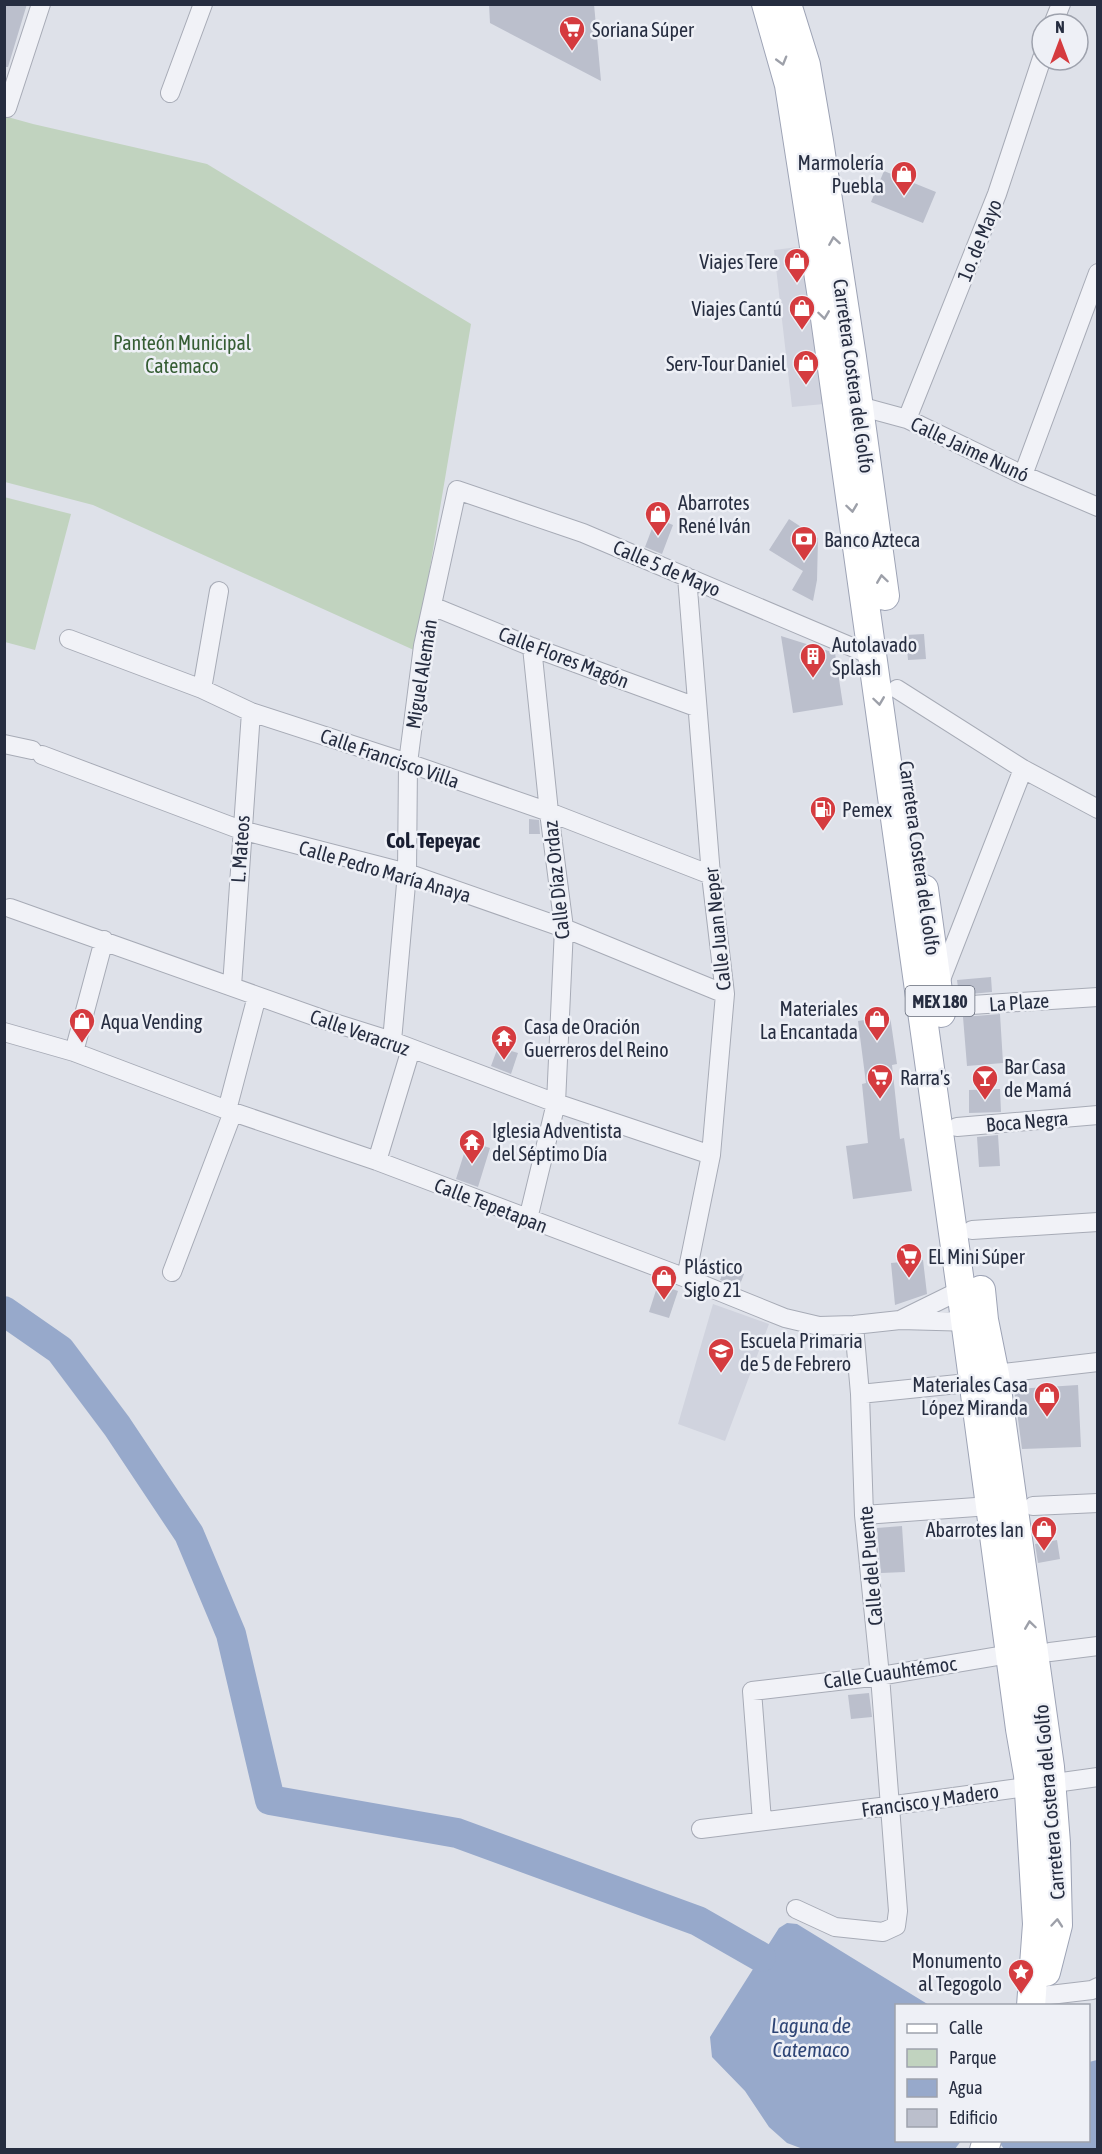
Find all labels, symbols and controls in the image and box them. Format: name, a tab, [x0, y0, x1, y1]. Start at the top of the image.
north arrow	[1030, 12, 1090, 72]
supermarket icon: Soriana Súper	[557, 14, 587, 52]
place label: Soriana Súper	[592, 18, 695, 41]
text: N	[1055, 18, 1065, 36]
one-way arrow	[775, 55, 787, 66]
place label: Marmolería Puebla	[798, 151, 884, 197]
shop icon: Marmolería Puebla	[889, 159, 919, 197]
street label: 1o. de Mayo	[952, 196, 1006, 284]
one-way arrow	[829, 236, 841, 245]
shop icon: Viajes Tere	[782, 246, 812, 284]
place label: Viajes Tere	[699, 250, 778, 273]
street label: Carretera Costera del Golfo	[829, 277, 879, 475]
shop icon: Viajes Cantú	[787, 293, 817, 331]
place label: Viajes Cantú	[691, 297, 782, 320]
one-way arrow	[818, 310, 830, 320]
park label: Panteón Municipal Catemaco	[113, 331, 252, 377]
shop icon: Serv-Tour Daniel	[791, 348, 821, 386]
place label: Serv-Tour Daniel	[666, 352, 787, 375]
street label: Calle Jaime Nunó	[907, 412, 1033, 486]
place label: Abarrotes René Iván	[678, 491, 751, 537]
shop icon: Abarrotes René Iván	[643, 499, 673, 537]
one-way arrow	[846, 504, 858, 513]
bank icon: Banco Azteca	[789, 524, 819, 562]
place label: Banco Azteca	[824, 528, 920, 551]
street label: Calle 5 de Mayo	[610, 535, 724, 601]
one-way arrow	[877, 575, 889, 584]
street label: Miguel Alemán	[401, 618, 441, 730]
street label: Calle Flores Magón	[496, 622, 632, 692]
place label: Autolavado Splash	[832, 633, 917, 679]
building icon: Autolavado Splash	[798, 641, 828, 679]
one-way arrow	[873, 697, 885, 706]
street label: Calle Francisco Villa	[317, 723, 463, 793]
street label: Carretera Costera del Golfo	[895, 759, 945, 957]
fuel station icon: Pemex	[808, 794, 838, 832]
place label: Pemex	[842, 798, 892, 821]
street label: L. Mateos	[226, 814, 254, 884]
street label: Calle Díaz Ordaz	[538, 820, 574, 940]
district label: Col. Tepeyac	[386, 828, 480, 852]
street label: Calle Pedro María Anaya	[296, 835, 474, 907]
street label: Calle Juan Neper	[699, 865, 735, 992]
road number: MEX 180	[906, 986, 974, 1016]
street label: La Plaze	[988, 988, 1050, 1016]
place label: Materiales La Encantada	[760, 997, 858, 1043]
street label: Calle Veracruz	[307, 1004, 413, 1060]
shop icon: Materiales La Encantada	[862, 1004, 892, 1042]
shop icon: Aqua Vending	[67, 1006, 97, 1044]
place label: Aqua Vending	[101, 1010, 203, 1033]
place label: Casa de Oración Guerreros del Reino	[524, 1015, 669, 1061]
temple icon: Casa de Oración Guerreros del Reino	[489, 1023, 519, 1061]
place label: Bar Casa de Mamá	[1004, 1055, 1072, 1101]
supermarket icon: Rarra's	[865, 1062, 895, 1100]
bar icon: Bar Casa de Mamá	[970, 1063, 1000, 1101]
place label: Rarra's	[900, 1066, 950, 1089]
street label: Boca Negra	[985, 1106, 1069, 1136]
place label: Iglesia Adventista del Séptimo Día	[492, 1119, 622, 1165]
temple icon: Iglesia Adventista del Séptimo Día	[457, 1127, 487, 1165]
street label: Calle Tepetapan	[431, 1173, 551, 1237]
supermarket icon: EL Mini Súper	[894, 1241, 924, 1279]
place label: EL Mini Súper	[928, 1245, 1026, 1268]
place label: Plástico Siglo 21	[684, 1255, 743, 1301]
shop icon: Plástico Siglo 21	[649, 1263, 679, 1301]
place label: Escuela Primaria de 5 de Febrero	[740, 1329, 863, 1375]
school or university icon: Escuela Primaria de 5 de Febrero	[706, 1336, 736, 1374]
place label: Materiales Casa López Miranda	[912, 1373, 1028, 1419]
shop icon: Materiales Casa López Miranda	[1032, 1380, 1062, 1418]
street label: Calle del Puente	[853, 1505, 887, 1627]
shop icon: Abarrotes Ian	[1029, 1514, 1059, 1552]
place label: Abarrotes Ian	[926, 1518, 1024, 1541]
one-way arrow	[1025, 1620, 1037, 1629]
street label: Calle Cuauhtémoc	[822, 1651, 958, 1693]
street label: Carretera Costera del Golfo	[1029, 1703, 1069, 1901]
street label: Francisco y Madero	[860, 1779, 1000, 1821]
one-way arrow	[1050, 1918, 1063, 1927]
place label: Monumento al Tegogolo	[912, 1949, 1002, 1995]
place icon: Monumento al Tegogolo	[1006, 1957, 1036, 1995]
legend	[895, 2004, 1090, 2142]
water label: Laguna de Catemaco	[771, 2013, 851, 2061]
text: Calle	[949, 2017, 983, 2038]
text: Parque	[949, 2047, 997, 2068]
text: Agua	[949, 2077, 983, 2098]
text: Edificio	[949, 2107, 998, 2128]

